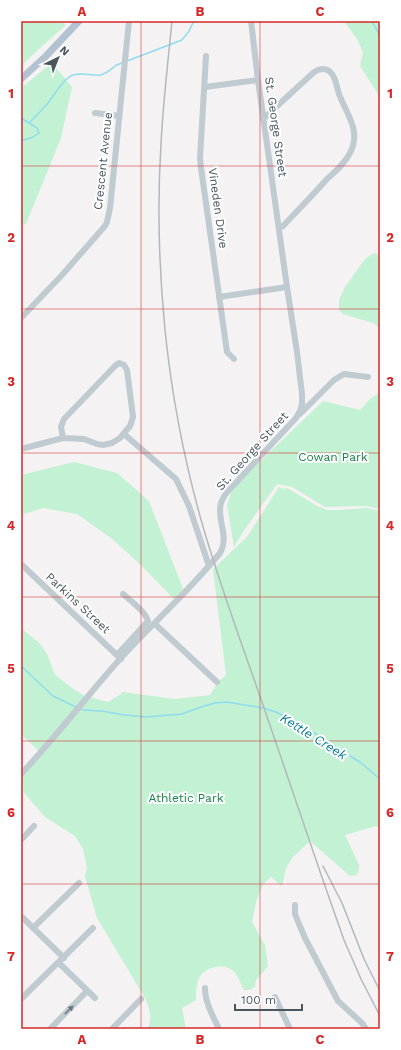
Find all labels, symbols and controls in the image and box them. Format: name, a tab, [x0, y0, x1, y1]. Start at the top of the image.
text: A	[78, 4, 87, 19]
text: B	[196, 4, 205, 19]
text: C	[316, 4, 325, 19]
north arrow	[38, 38, 78, 78]
text: N	[57, 44, 72, 59]
street label: St. George Street	[262, 76, 290, 178]
text: 1	[8, 86, 14, 101]
text: 1	[387, 86, 393, 101]
street label: Crescent Avenue	[91, 111, 115, 211]
street label: Vineden Drive	[205, 167, 231, 249]
text: 2	[7, 230, 15, 245]
text: 2	[386, 230, 394, 245]
text: 3	[7, 374, 15, 389]
text: 3	[386, 374, 394, 389]
street label: St. George Street	[213, 409, 291, 493]
park label: Cowan Park	[298, 450, 368, 464]
text: 4	[7, 518, 16, 533]
text: 4	[386, 518, 395, 533]
street label: Parkins Street	[43, 570, 113, 636]
text: 5	[7, 661, 15, 676]
text: 5	[386, 661, 394, 676]
water label: Kettle Creek	[278, 710, 350, 763]
park label: Athletic Park	[148, 791, 224, 805]
text: 6	[7, 805, 15, 820]
text: 6	[386, 805, 394, 820]
text: 7	[7, 949, 15, 964]
text: 7	[386, 949, 394, 964]
scale bar	[235, 986, 302, 1012]
text: 100 m	[241, 993, 276, 1007]
one-way arrow	[64, 1005, 74, 1015]
text: A	[78, 1032, 87, 1047]
text: B	[196, 1032, 205, 1047]
text: C	[316, 1032, 325, 1047]

